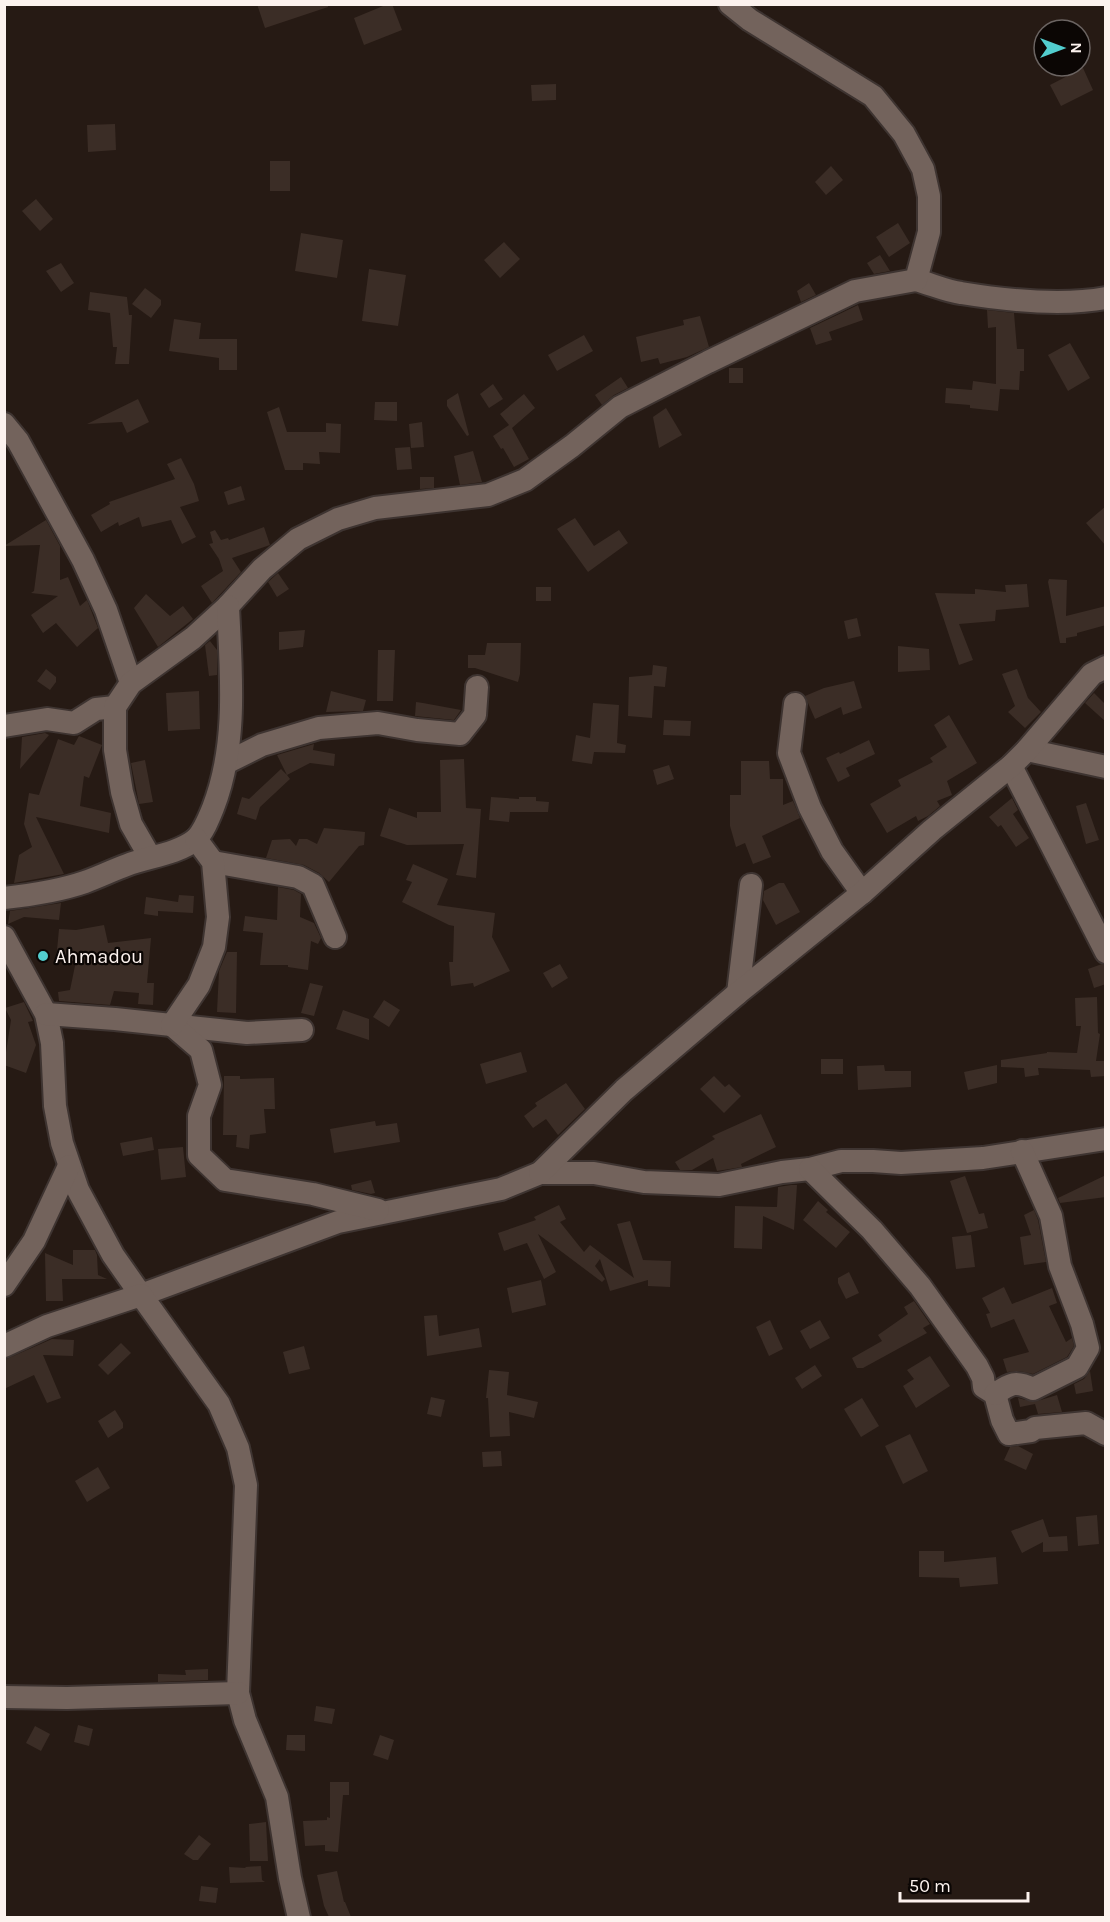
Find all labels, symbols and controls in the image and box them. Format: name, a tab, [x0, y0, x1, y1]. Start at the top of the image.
north arrow	[1032, 18, 1092, 78]
text: N	[1067, 42, 1086, 54]
place label: Ahmadou	[55, 945, 143, 968]
marker: Ahmadou	[36, 949, 50, 963]
scale bar	[900, 1865, 1028, 1903]
text: 50 m	[909, 1875, 951, 1897]

